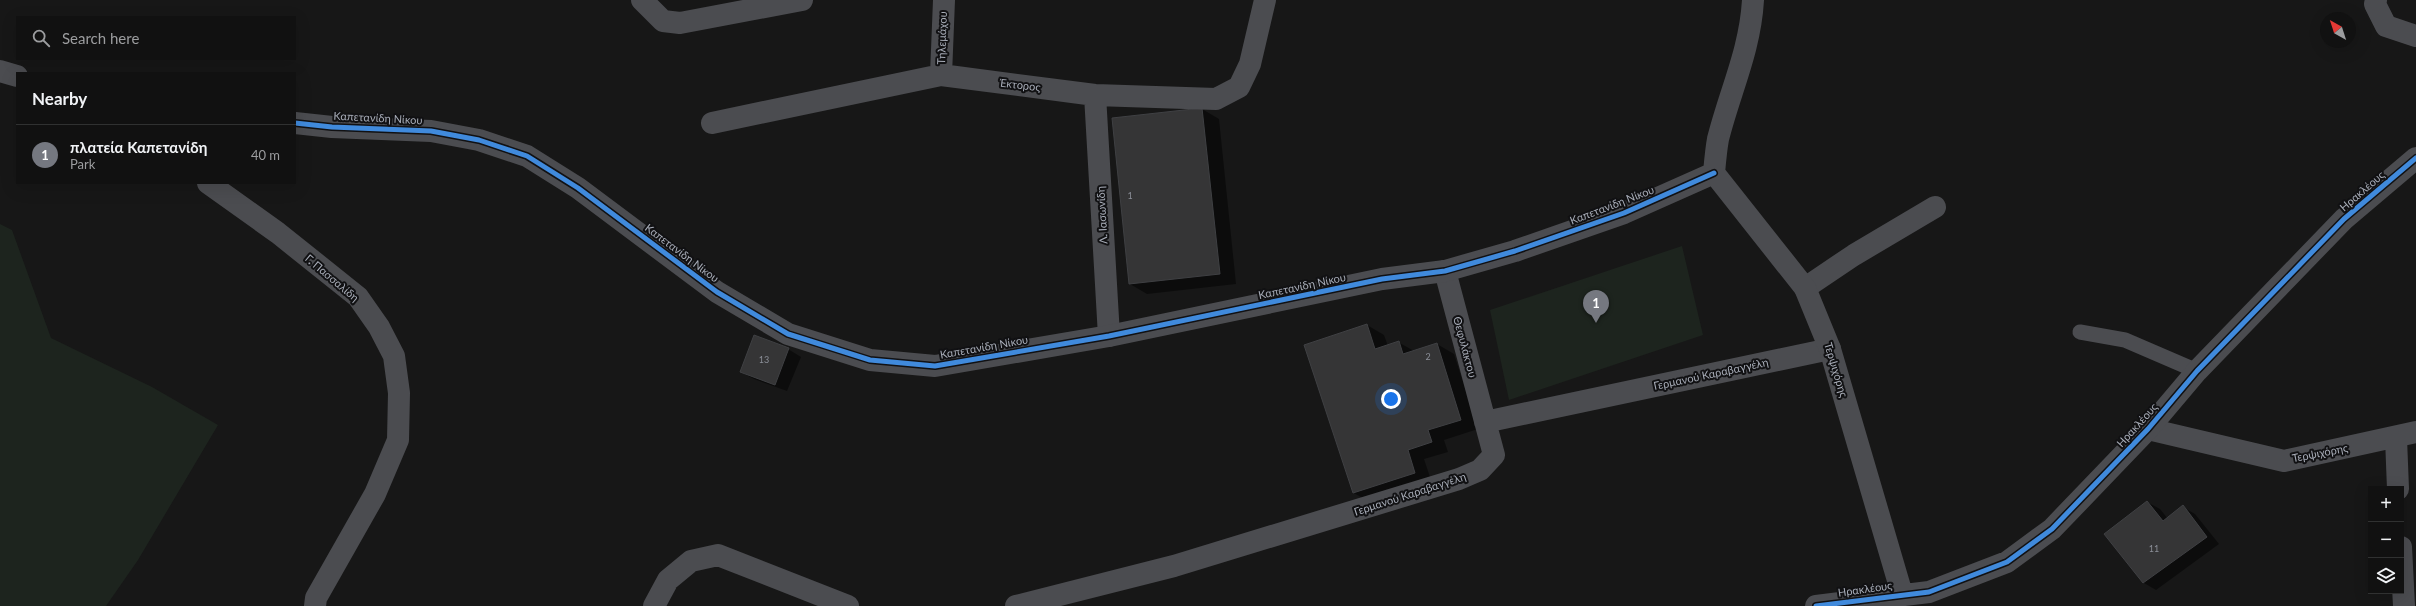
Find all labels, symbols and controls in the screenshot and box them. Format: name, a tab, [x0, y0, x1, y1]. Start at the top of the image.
street label: Τηλεμάχου	[934, 11, 949, 65]
north arrow	[2320, 12, 2356, 48]
search box	[16, 16, 296, 60]
icon: search	[30, 27, 52, 49]
text: Search here	[62, 29, 139, 47]
street label: Έκτορος	[999, 76, 1041, 93]
text: Nearby	[32, 88, 87, 109]
street label: Καπετανίδη Νίκου	[333, 109, 423, 126]
text: πλατεία Καπετανίδη	[70, 138, 207, 156]
text: 1	[41, 147, 49, 163]
text: 40 m	[251, 147, 280, 163]
text: Park	[70, 156, 95, 172]
street label: Ηρακλέους	[2337, 168, 2387, 213]
street label: Καπετανίδη Νίκου	[1568, 182, 1656, 227]
street label: Λ. Ιασωνίδη	[1093, 186, 1110, 244]
house number: 1	[1127, 190, 1133, 201]
street label: Καπετανίδη Νίκου	[643, 221, 722, 285]
street label: Γ. Πασσαλίδη	[303, 251, 362, 304]
street label: Καπετανίδη Νίκου	[1257, 270, 1347, 301]
pin: 1	[1583, 290, 1609, 323]
street label: Θεφυλάκτου	[1451, 315, 1480, 379]
street label: Καπετανίδη Νίκου	[939, 332, 1029, 361]
street label: Τερψιχόρης	[1822, 341, 1851, 399]
house number: 2	[1425, 351, 1431, 362]
house number: 13	[759, 354, 769, 365]
street label: Γερμανού Καραβαγγέλη	[1652, 355, 1769, 392]
your location	[1381, 389, 1401, 409]
street label: Ηρακλέους	[2113, 400, 2160, 449]
street label: Τερψιχόρης	[2291, 441, 2349, 464]
street label: Γερμανού Καραβαγγέλη	[1352, 469, 1467, 518]
map controls	[2368, 486, 2404, 594]
button: +	[2368, 486, 2404, 522]
button: −	[2368, 522, 2404, 558]
house number: 11	[2149, 543, 2159, 554]
button: layers	[2368, 558, 2404, 594]
street label: Ηρακλέους	[1837, 578, 1893, 599]

